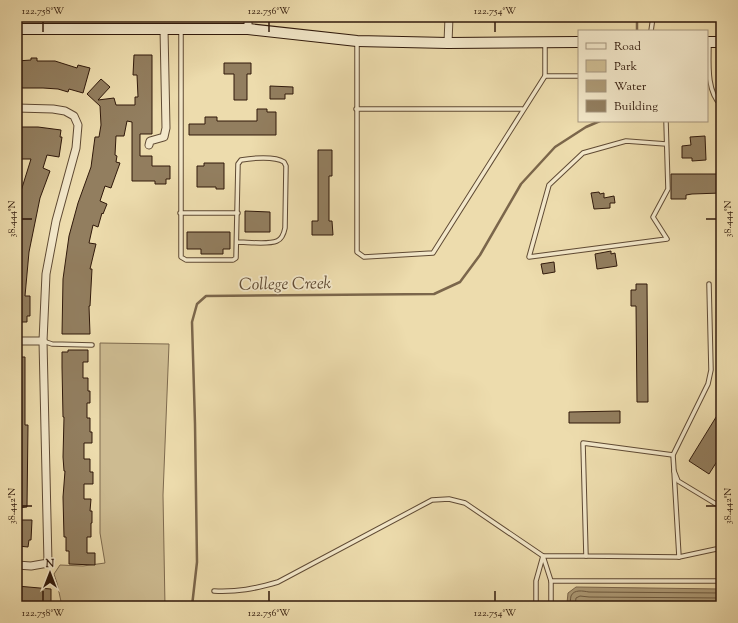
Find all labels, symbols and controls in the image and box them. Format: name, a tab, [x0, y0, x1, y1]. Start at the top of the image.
text: 122.758°W	[22, 4, 64, 19]
text: 122.756°W	[248, 4, 290, 19]
text: 122.754°W	[474, 4, 516, 19]
legend	[578, 30, 708, 122]
text: Road	[614, 38, 641, 56]
text: Park	[614, 58, 637, 76]
text: Water	[614, 78, 647, 96]
text: Building	[614, 98, 658, 116]
text: 38.444°N	[5, 200, 20, 238]
text: 38.444°N	[721, 200, 736, 238]
water label: College Creek	[239, 272, 332, 298]
text: 38.442°N	[5, 488, 20, 524]
text: 38.442°N	[721, 488, 736, 524]
north arrow	[30, 553, 70, 593]
text: N	[45, 556, 55, 572]
text: 122.758°W	[22, 606, 64, 621]
text: 122.756°W	[248, 606, 290, 621]
text: 122.754°W	[474, 606, 516, 621]

